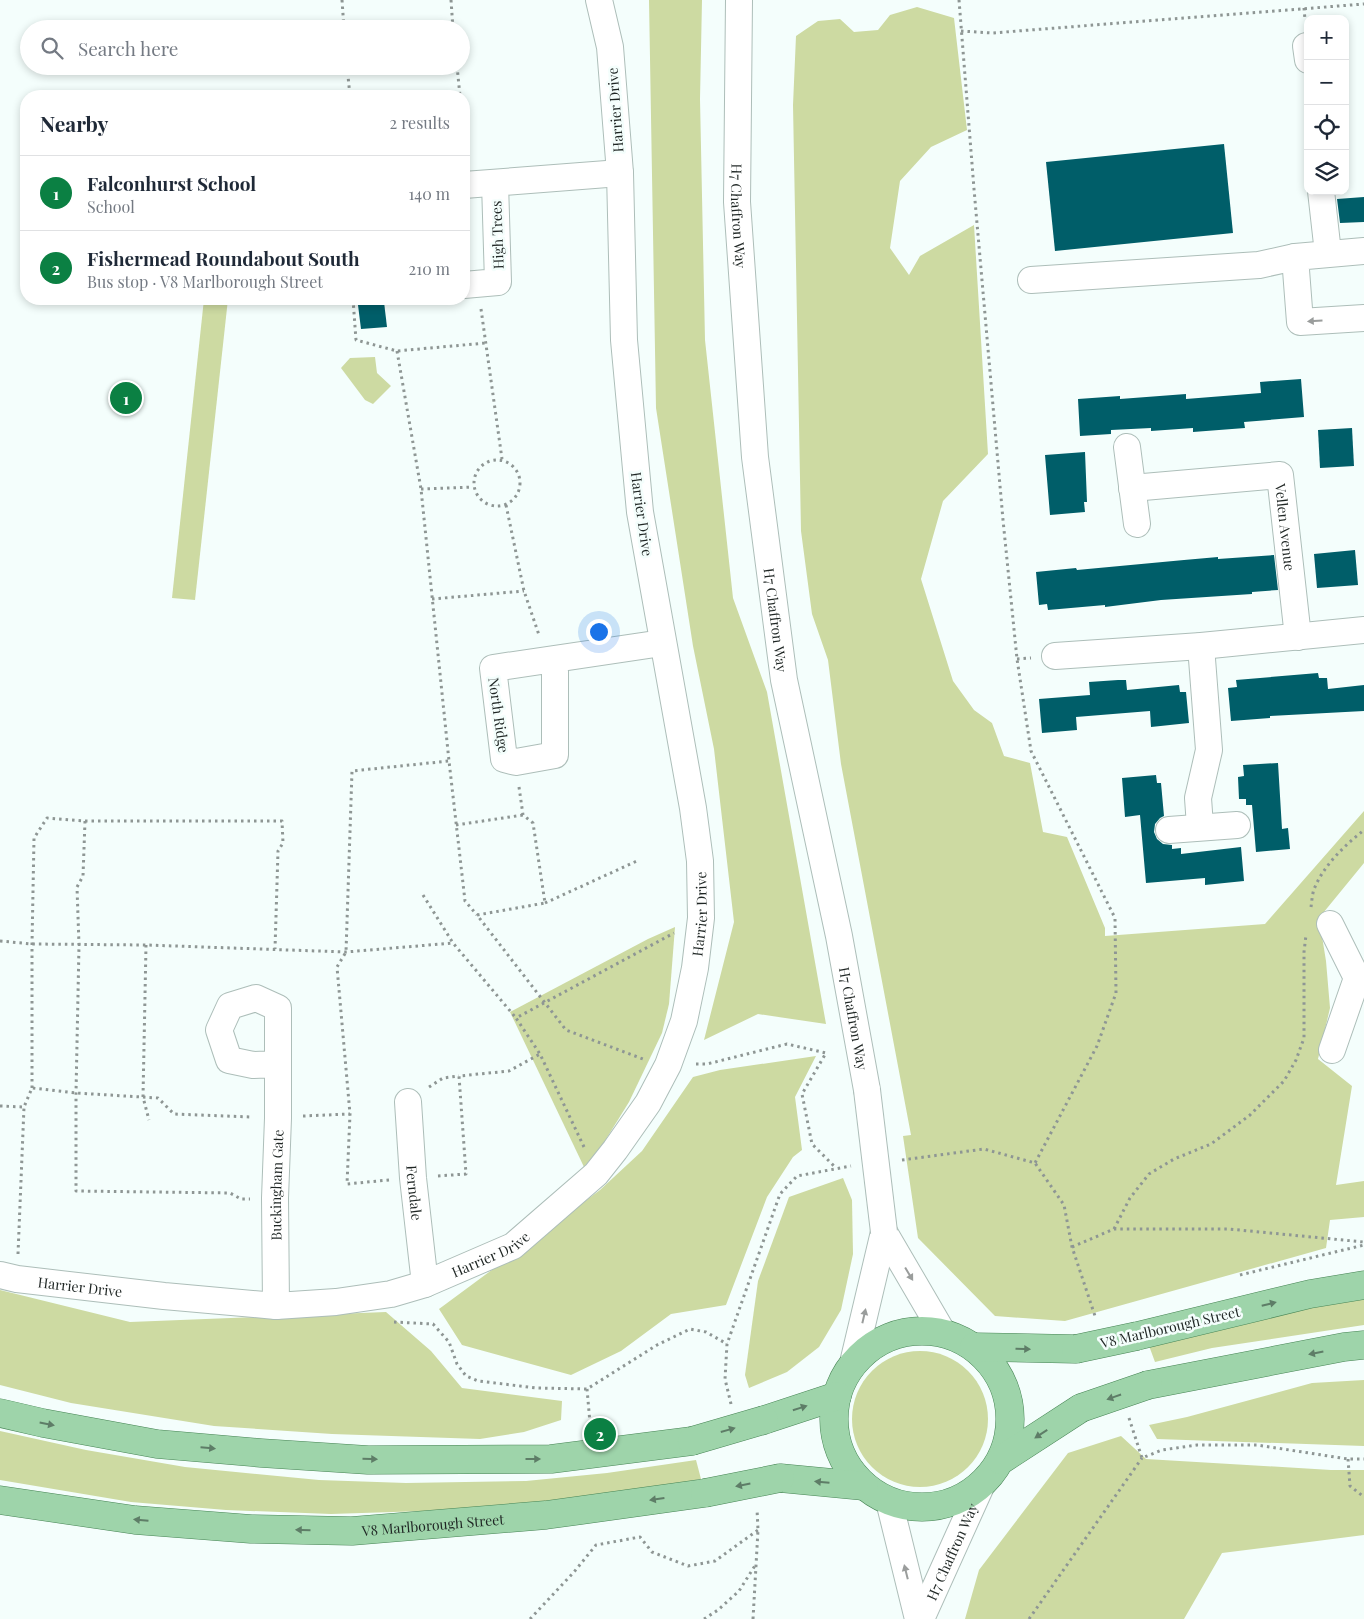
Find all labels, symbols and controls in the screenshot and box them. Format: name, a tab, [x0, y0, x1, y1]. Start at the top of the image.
map controls	[1304, 15, 1349, 195]
button: +	[1304, 15, 1349, 60]
search box	[20, 20, 470, 75]
icon: search	[38, 34, 66, 62]
text: Search here	[78, 35, 178, 61]
button: −	[1304, 60, 1349, 105]
street label: Harrier Drive	[603, 67, 627, 153]
button: locate	[1304, 105, 1349, 150]
text: Nearby	[40, 109, 109, 137]
text: 2 results	[390, 112, 450, 133]
button: layers	[1304, 150, 1349, 195]
street label: H7 Chaffron Way	[727, 164, 751, 269]
text: Falconhurst School	[87, 170, 256, 196]
text: 1	[53, 183, 59, 204]
text: 140 m	[408, 183, 450, 204]
text: School	[87, 196, 135, 217]
street label: High Trees	[486, 200, 508, 270]
text: Fishermead Roundabout South	[87, 245, 360, 271]
text: 2	[52, 258, 60, 279]
text: 210 m	[409, 258, 450, 279]
text: Bus stop · V8 Marlborough Street	[87, 271, 323, 292]
one-way arrow	[1307, 317, 1323, 325]
pin: 1	[110, 379, 142, 417]
street label: Harrier Drive	[627, 471, 657, 557]
street label: Vellen Avenue	[1271, 481, 1300, 572]
street label: H7 Chaffron Way	[760, 567, 792, 673]
your location	[586, 619, 612, 645]
street label: North Ridge	[484, 676, 514, 754]
street label: Harrier Drive	[687, 871, 711, 957]
street label: H7 Chaffron Way	[835, 965, 873, 1071]
street label: Buckingham Gate	[265, 1129, 287, 1241]
street label: Ferndale	[403, 1165, 427, 1221]
street label: Harrier Drive	[448, 1227, 533, 1281]
one-way arrow	[904, 1267, 913, 1280]
street label: Harrier Drive	[37, 1272, 123, 1301]
one-way arrow	[1262, 1299, 1277, 1307]
street label: V8 Marlborough Street	[1097, 1301, 1243, 1353]
one-way arrow	[860, 1308, 868, 1323]
one-way arrow	[1015, 1345, 1031, 1353]
one-way arrow	[1307, 1349, 1323, 1357]
one-way arrow	[1106, 1393, 1121, 1401]
one-way arrow	[793, 1404, 808, 1411]
pin: 2	[584, 1415, 616, 1453]
one-way arrow	[40, 1420, 55, 1428]
one-way arrow	[720, 1426, 735, 1434]
one-way arrow	[1034, 1429, 1047, 1439]
one-way arrow	[200, 1445, 216, 1453]
one-way arrow	[525, 1455, 541, 1463]
one-way arrow	[362, 1456, 378, 1464]
one-way arrow	[814, 1478, 830, 1486]
one-way arrow	[734, 1482, 750, 1490]
one-way arrow	[648, 1496, 664, 1504]
street label: H7 Chaffron Way	[921, 1500, 982, 1603]
street label: V8 Marlborough Street	[360, 1509, 506, 1540]
one-way arrow	[133, 1516, 149, 1524]
one-way arrow	[295, 1526, 311, 1534]
one-way arrow	[902, 1564, 910, 1579]

